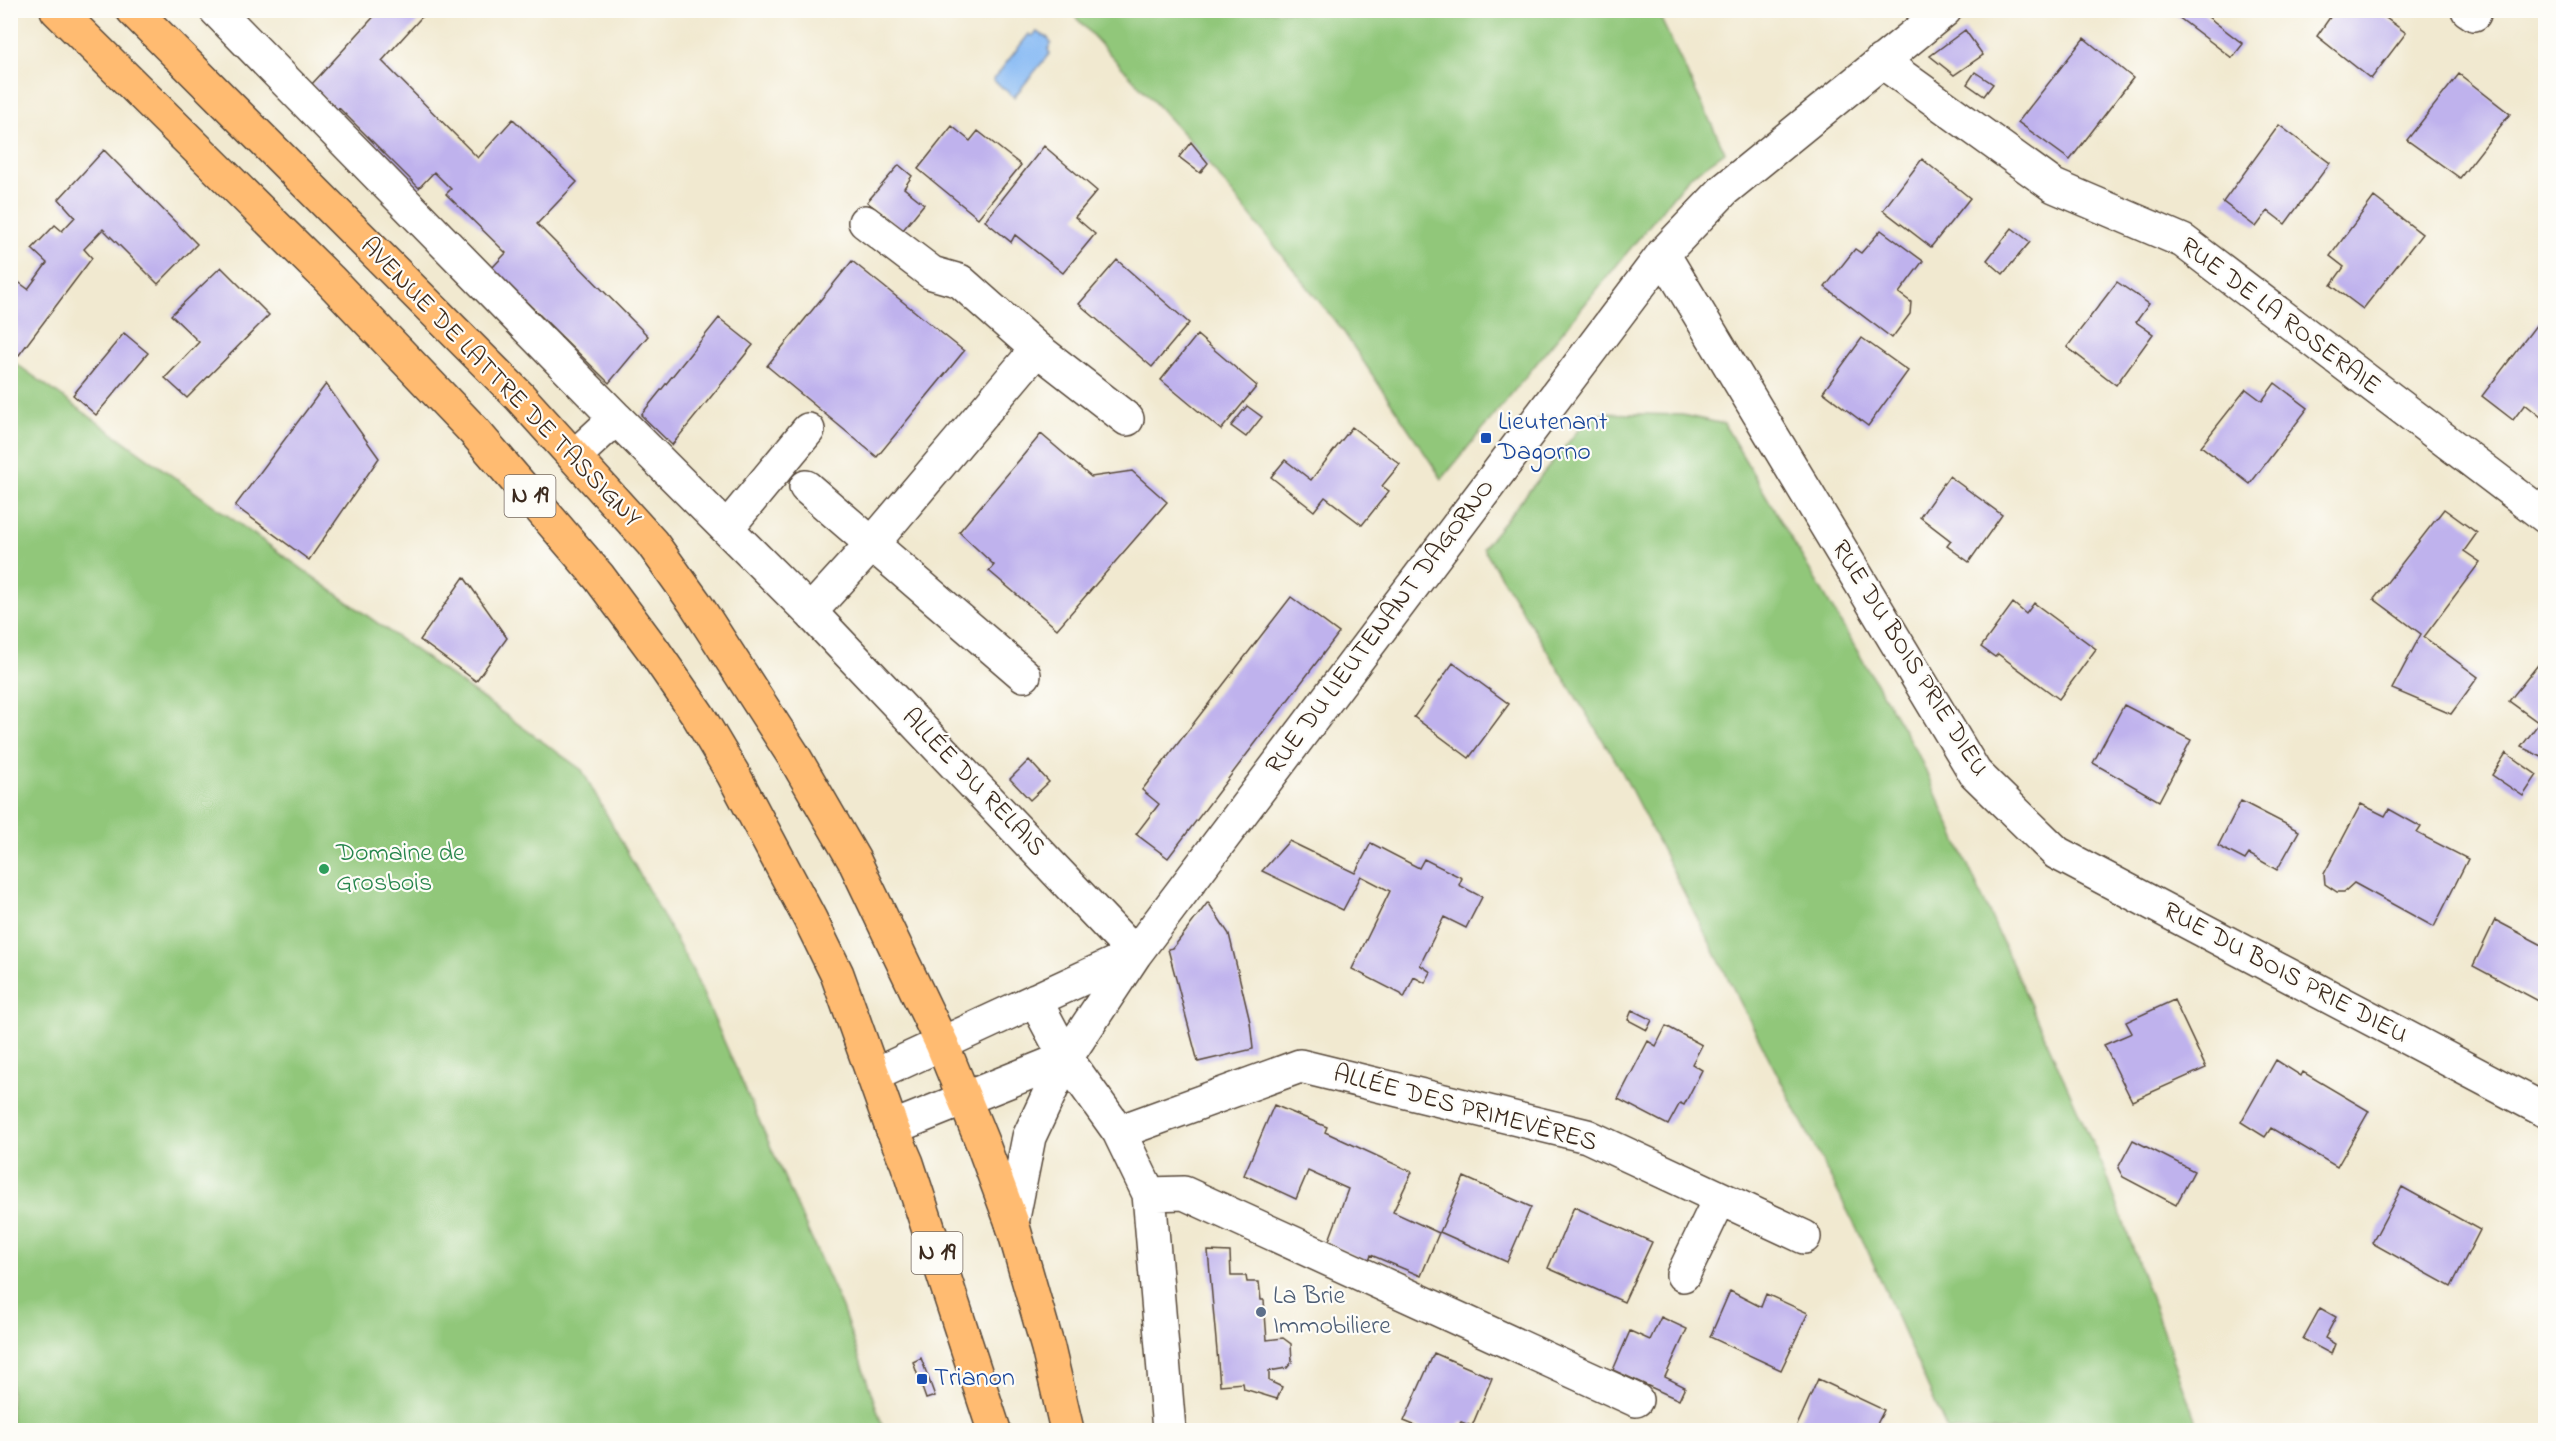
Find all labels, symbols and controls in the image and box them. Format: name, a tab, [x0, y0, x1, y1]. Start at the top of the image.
street label: AVENUE DE LATTRE DE TASSIGNY	[350, 229, 650, 537]
street label: RUE DE LA ROSERAIE	[2172, 229, 2388, 405]
place label: Lieutenant Dagorno	[1497, 404, 1608, 472]
marker: Lieutenant Dagorno	[1479, 431, 1493, 445]
street label: RUE DU LIEUTENANT DAGORNO	[1257, 471, 1505, 783]
road number: N 19	[504, 475, 556, 517]
street label: RUE DU BOIS PRIE DIEU	[1821, 533, 1997, 785]
street label: ALLÉE DU RELAIS	[892, 700, 1054, 866]
place label: Domaine de Grosbois	[335, 835, 465, 903]
marker: Domaine de Grosbois	[317, 862, 331, 876]
street label: RUE DU BOIS PRIE DIEU	[2156, 893, 2414, 1055]
street label: ALLÉE DES PRIMEVÈRES	[1329, 1055, 1601, 1163]
road number: N 19	[912, 1232, 962, 1274]
place label: La Brie Immobiliere	[1273, 1278, 1391, 1346]
marker: La Brie Immobiliere	[1254, 1305, 1268, 1319]
place label: Trianon	[934, 1360, 1015, 1398]
marker: Trianon	[915, 1372, 929, 1386]

